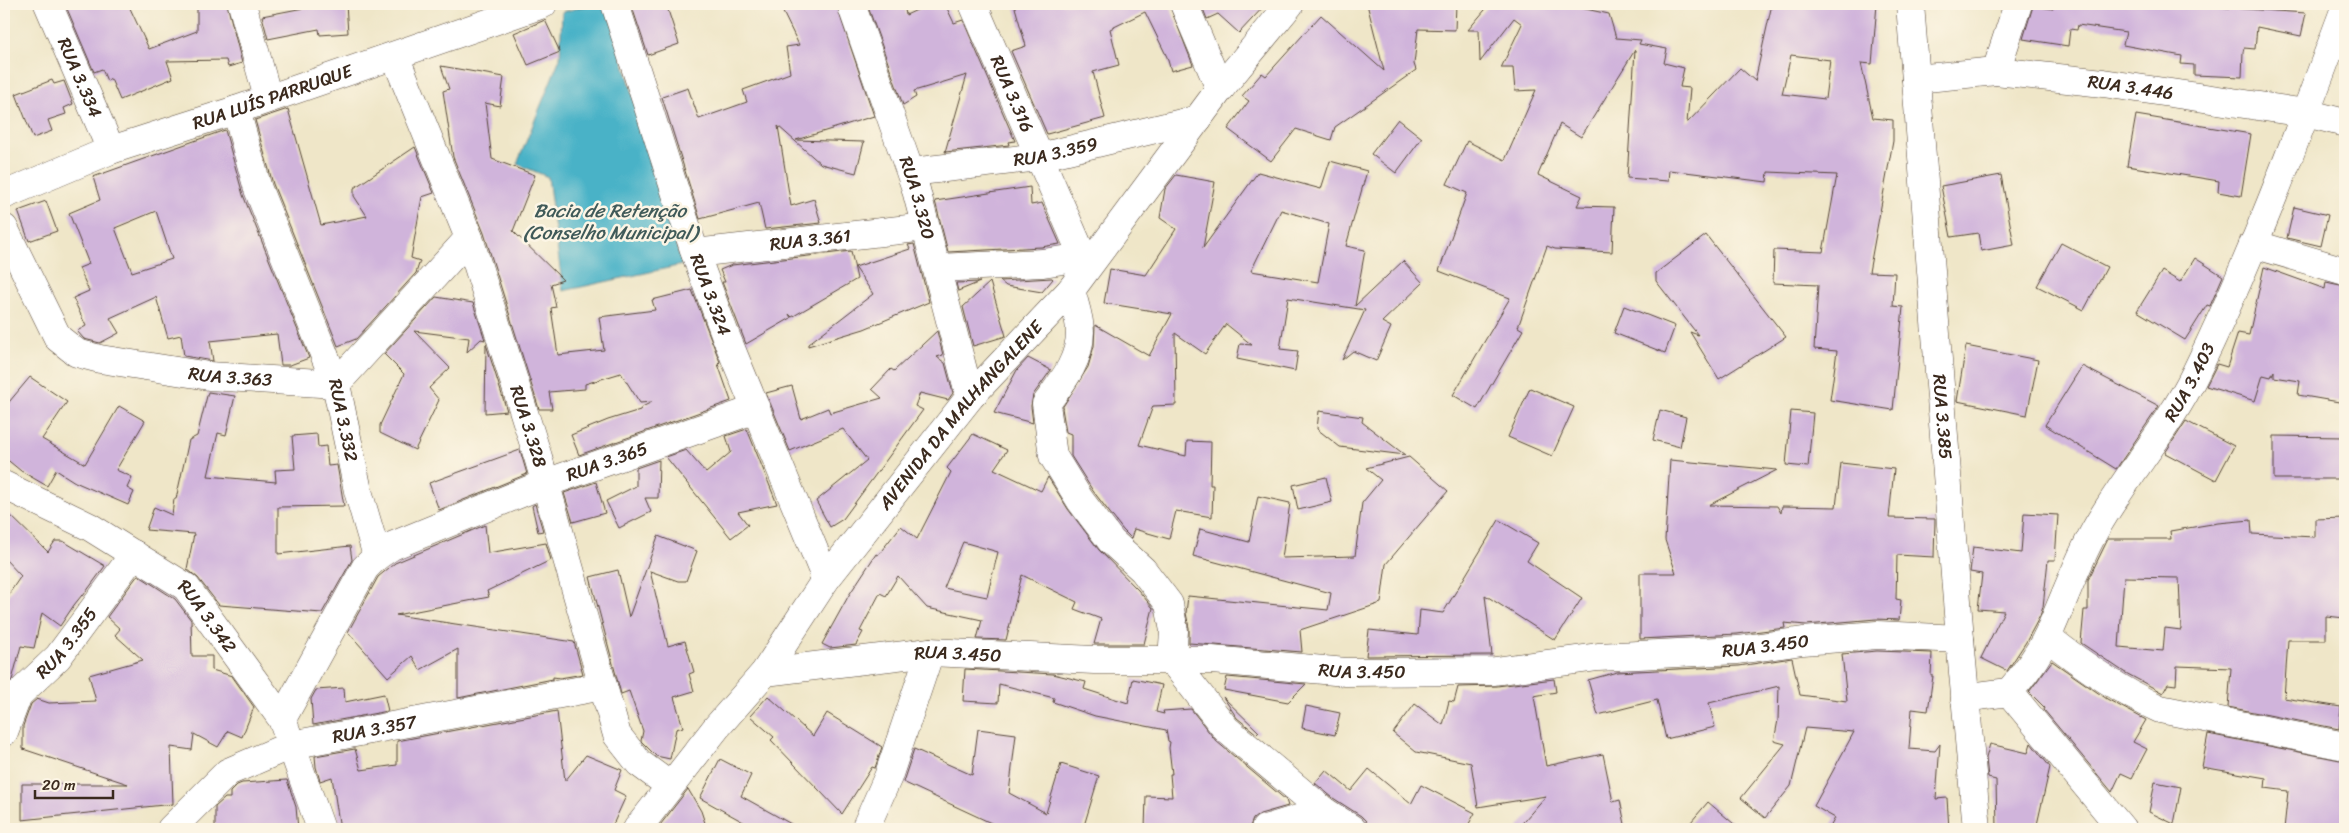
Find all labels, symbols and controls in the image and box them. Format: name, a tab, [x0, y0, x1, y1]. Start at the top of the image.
street label: RUA 3.334	[48, 32, 111, 123]
street label: RUA 3.316	[981, 50, 1043, 138]
street label: RUA LUÍS PARRUQUE	[188, 55, 358, 139]
street label: RUA 3.446	[2086, 65, 2176, 109]
street label: RUA 3.359	[1012, 128, 1101, 176]
street label: RUA 3.320	[890, 152, 944, 243]
water label: Bacia de Retenção (Conselho Municipal)	[523, 194, 700, 249]
street label: RUA 3.361	[768, 220, 853, 260]
street label: RUA 3.324	[681, 249, 740, 340]
street label: AVENIDA DA MALHANGALENE	[869, 312, 1052, 518]
street label: RUA 3.403	[2155, 337, 2224, 428]
street label: RUA 3.363	[186, 357, 273, 396]
street label: RUA 3.385	[1923, 373, 1962, 461]
street label: RUA 3.332	[319, 376, 368, 465]
street label: RUA 3.328	[500, 381, 556, 471]
street label: RUA 3.365	[562, 432, 652, 491]
street label: RUA 3.342	[172, 570, 245, 660]
street label: RUA 3.355	[28, 600, 106, 687]
street label: RUA 3.450	[1721, 625, 1810, 667]
street label: RUA 3.450	[912, 636, 1002, 671]
street label: RUA 3.450	[1317, 654, 1406, 688]
street label: RUA 3.357	[330, 705, 421, 753]
scale bar	[35, 768, 112, 800]
text: 20 m	[42, 772, 76, 798]

